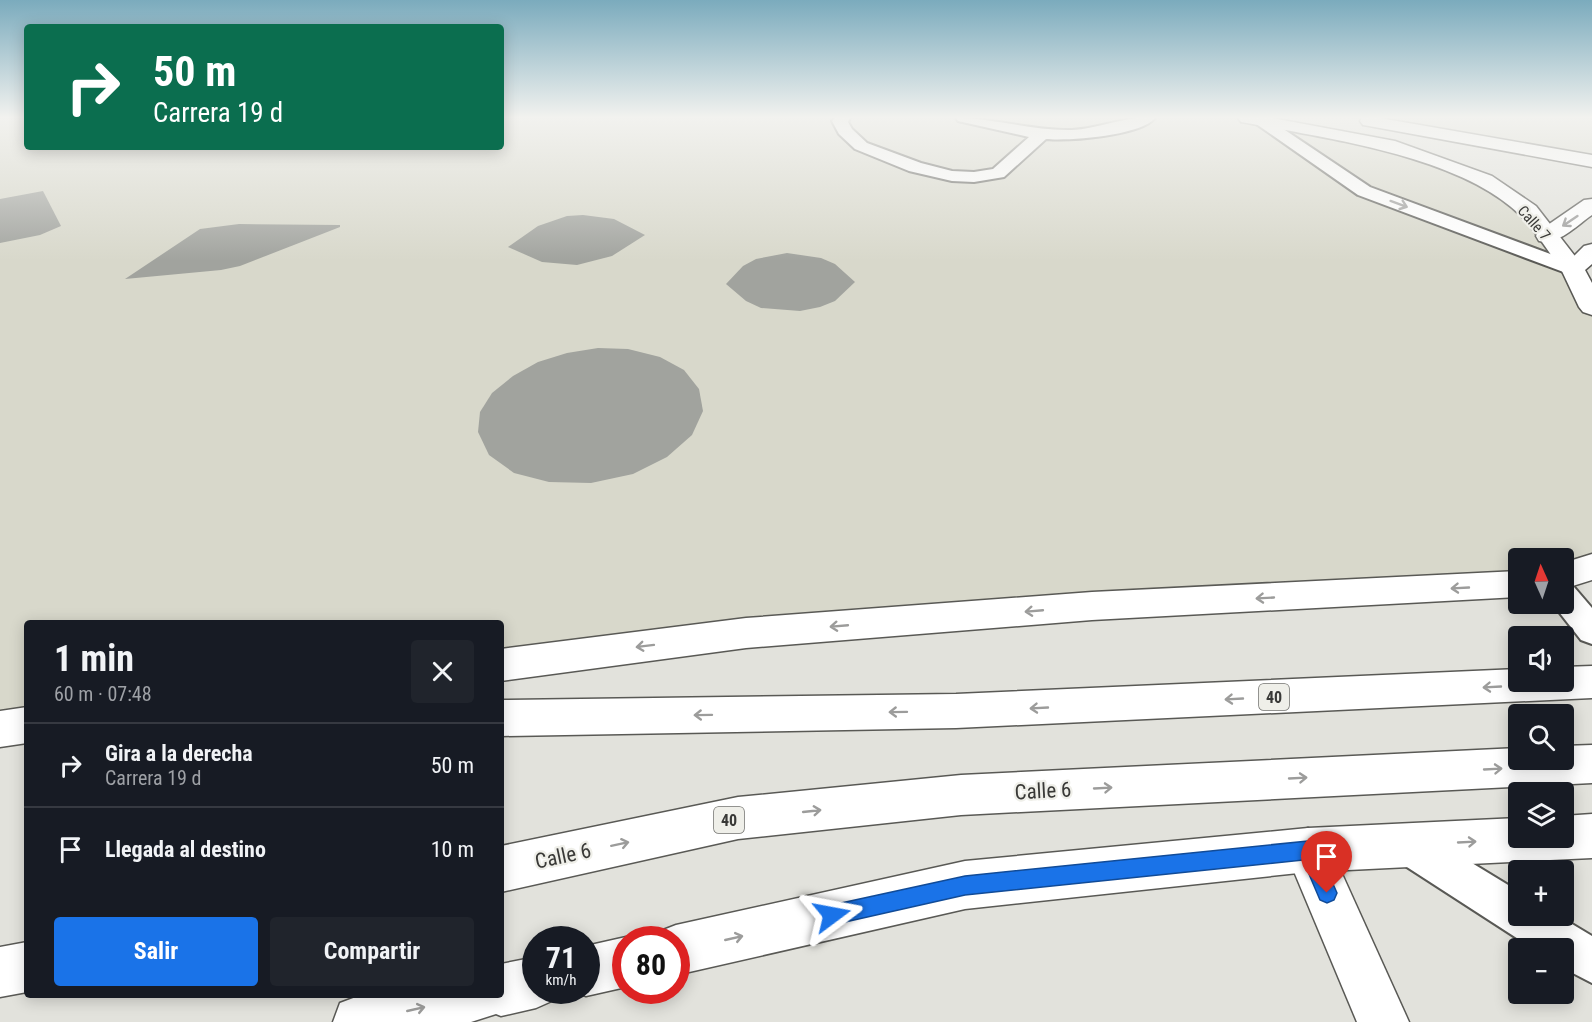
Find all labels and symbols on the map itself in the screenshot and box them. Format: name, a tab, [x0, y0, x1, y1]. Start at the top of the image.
one-way arrow	[1390, 200, 1408, 211]
street label: Calle 7	[1514, 202, 1554, 244]
one-way arrow	[1562, 215, 1578, 227]
north arrow	[1508, 548, 1574, 614]
one-way arrow	[1450, 583, 1470, 594]
one-way arrow	[1255, 592, 1275, 603]
one-way arrow	[1024, 605, 1044, 616]
one-way arrow	[830, 621, 850, 632]
one-way arrow	[636, 641, 656, 652]
one-way arrow	[1482, 681, 1502, 692]
road number: 40	[1259, 684, 1289, 710]
one-way arrow	[1224, 693, 1244, 704]
one-way arrow	[1030, 702, 1050, 713]
one-way arrow	[888, 706, 908, 718]
one-way arrow	[693, 709, 713, 721]
one-way arrow	[1482, 763, 1502, 774]
one-way arrow	[1287, 773, 1307, 784]
street label: Calle 6	[1014, 778, 1072, 804]
one-way arrow	[1093, 782, 1113, 793]
one-way arrow	[801, 805, 821, 816]
road number: 40	[714, 807, 744, 833]
pin	[1301, 831, 1352, 893]
one-way arrow	[1456, 836, 1476, 847]
street label: Calle 6	[533, 838, 593, 874]
one-way arrow	[610, 838, 629, 849]
position arrow	[800, 883, 864, 947]
speed limit sign: 80	[612, 926, 690, 1004]
one-way arrow	[724, 931, 743, 943]
one-way arrow	[406, 1003, 425, 1014]

